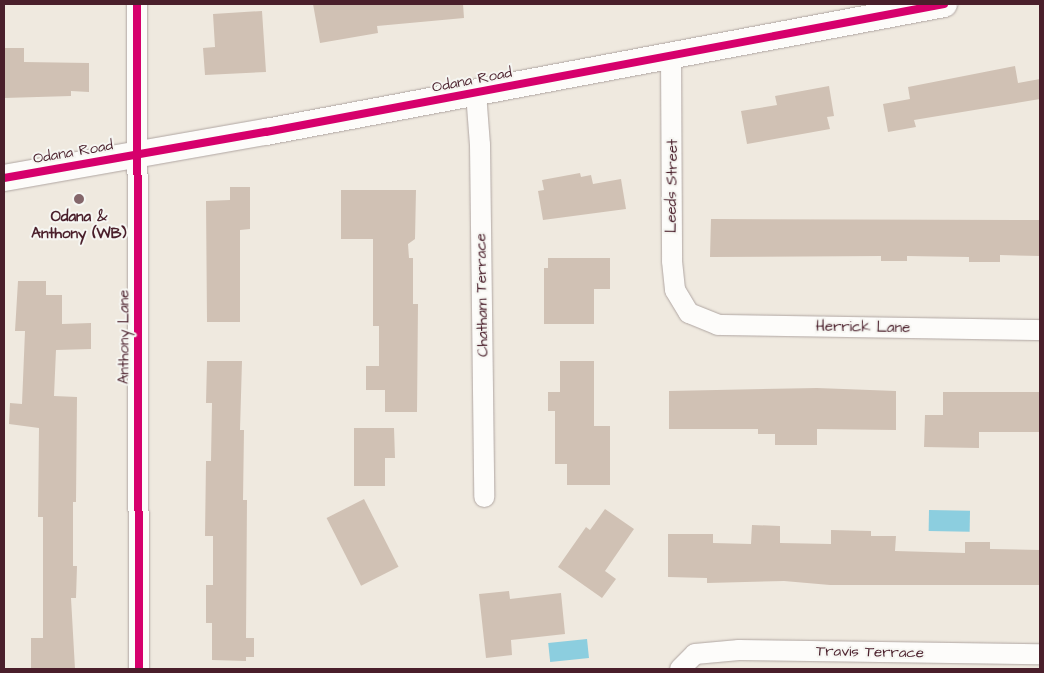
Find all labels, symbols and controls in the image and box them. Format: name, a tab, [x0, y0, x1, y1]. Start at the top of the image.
street label: Odana Road	[431, 63, 513, 97]
street label: Odana Road	[32, 136, 114, 168]
street label: Leeds Street	[662, 139, 682, 233]
marker: Odana & Anthony (WB)	[73, 193, 85, 205]
place label: Odana & Anthony (WB)	[31, 207, 127, 242]
street label: Chatham Terrace	[472, 233, 492, 357]
street label: Anthony Lane	[115, 290, 133, 384]
street label: Herrick Lane	[816, 317, 910, 337]
street label: Travis Terrace	[816, 642, 924, 662]

